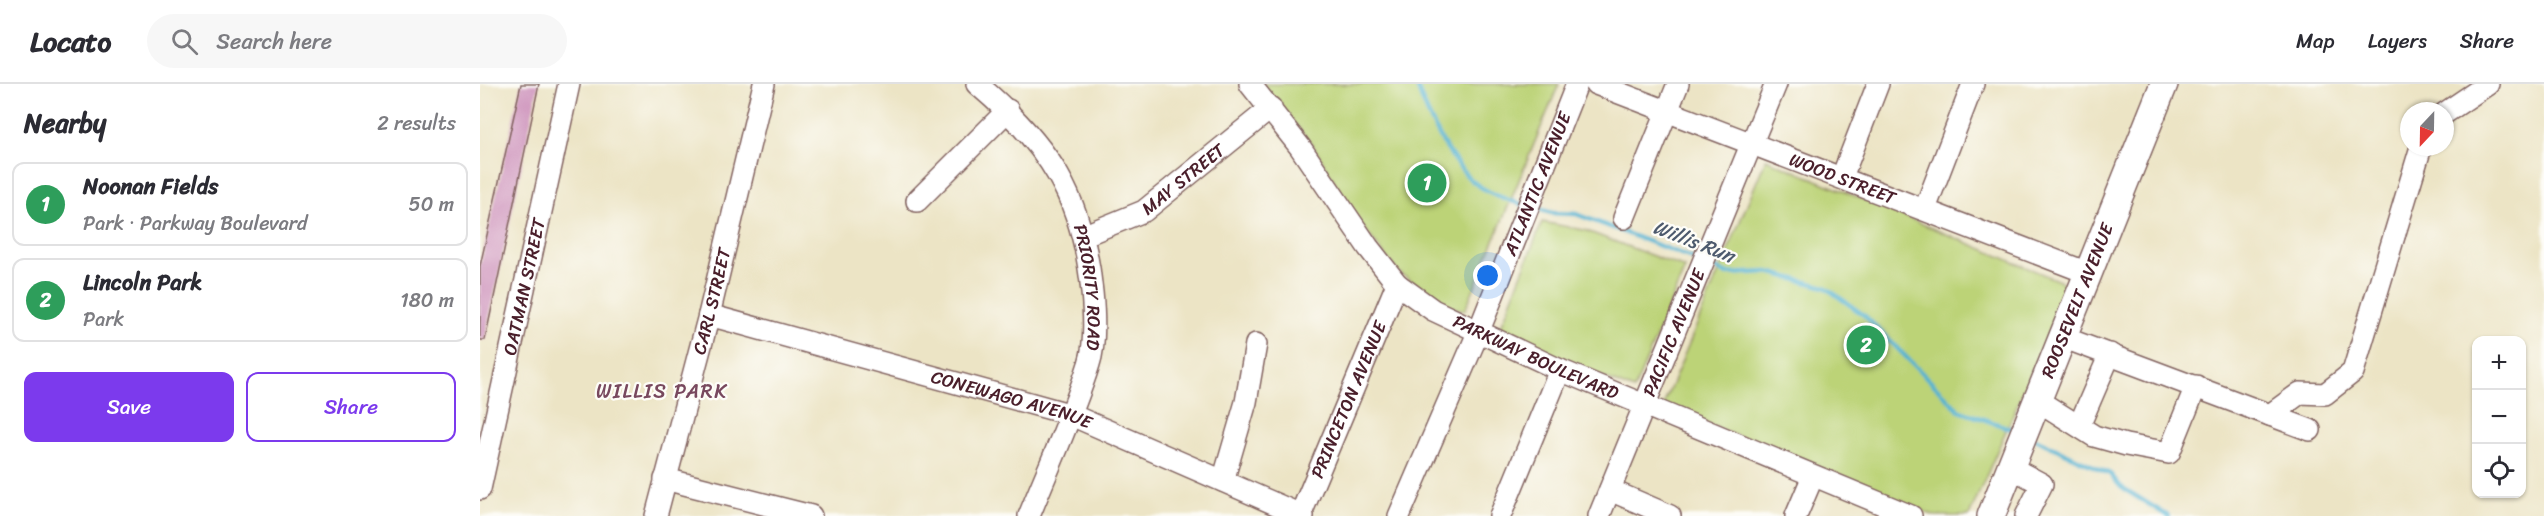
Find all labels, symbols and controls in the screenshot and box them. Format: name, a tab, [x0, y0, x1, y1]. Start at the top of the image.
search box	[147, 14, 567, 68]
text: Locato	[30, 17, 111, 66]
text: Search here	[216, 22, 332, 61]
text: Map	[2296, 22, 2335, 60]
text: Layers	[2368, 22, 2427, 60]
text: Share	[2460, 22, 2514, 60]
icon: search	[168, 25, 201, 58]
text: Nearby	[24, 100, 106, 146]
north arrow	[2400, 102, 2454, 156]
text: 2 results	[377, 106, 456, 141]
street label: ATLANTIC AVENUE	[1494, 106, 1581, 261]
street label: MAY STREET	[1134, 134, 1233, 223]
street label: WOOD STREET	[1784, 144, 1902, 214]
pin: 1	[1408, 160, 1446, 206]
text: Noonan Fields	[83, 167, 218, 206]
text: 1	[41, 187, 50, 222]
text: 50 m	[409, 187, 454, 222]
text: Park · Parkway Boulevard	[83, 206, 308, 241]
water label: Willis Run	[1648, 210, 1742, 274]
street label: OATMAN STREET	[494, 214, 555, 358]
street label: ROOSEVELT AVENUE	[2032, 217, 2123, 383]
street label: PRIORITY ROAD	[1064, 220, 1110, 352]
street label: CARL STREET	[683, 244, 741, 358]
your location	[1473, 261, 1502, 290]
text: Lincoln Park	[83, 263, 202, 302]
street label: PACIFIC AVENUE	[1634, 263, 1715, 402]
text: 2	[40, 283, 51, 318]
text: 180 m	[400, 283, 454, 318]
text: Park	[83, 302, 124, 337]
street label: PARKWAY BOULEVARD	[1448, 306, 1624, 409]
street label: PRINCETON AVENUE	[1301, 315, 1396, 483]
pin: 2	[1846, 322, 1886, 368]
map controls	[2472, 336, 2526, 498]
button: +	[2472, 336, 2526, 390]
street label: CONEWAGO AVENUE	[927, 361, 1098, 439]
button: Save	[24, 372, 234, 442]
button: Share	[246, 372, 456, 442]
district label: WILLIS PARK	[596, 374, 728, 409]
button: −	[2472, 390, 2526, 444]
button: locate	[2472, 444, 2526, 498]

